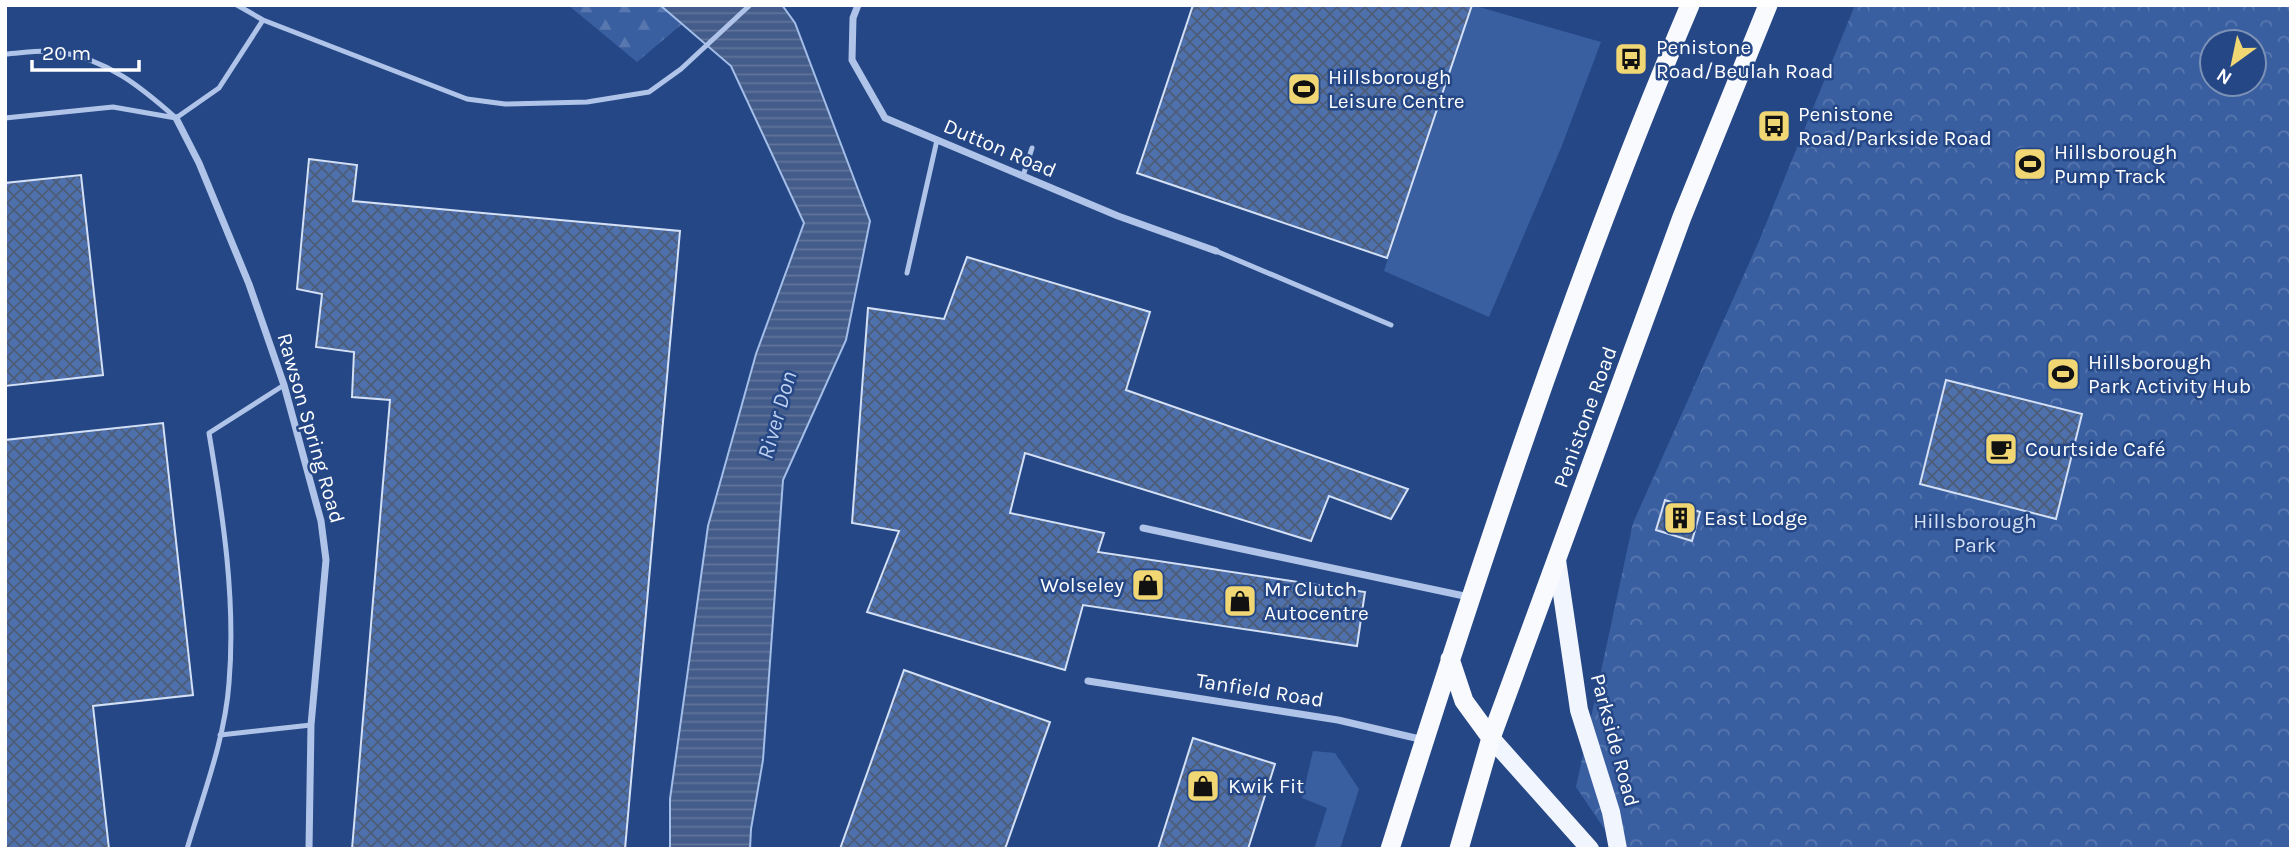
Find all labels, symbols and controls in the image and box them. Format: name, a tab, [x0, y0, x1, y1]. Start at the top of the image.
scale bar	[32, 28, 138, 72]
north arrow	[2198, 28, 2268, 98]
place label: Penistone Road/Beulah Road	[1656, 35, 1833, 83]
bus stop icon: Penistone Road/Beulah Road	[1612, 40, 1650, 78]
text: 20 m	[42, 41, 91, 65]
text: N	[2213, 63, 2236, 89]
place label: Hillsborough Leisure Centre	[1328, 65, 1465, 113]
sports icon: Hillsborough Leisure Centre	[1285, 70, 1323, 108]
place label: Penistone Road/Parkside Road	[1798, 102, 1992, 150]
bus stop icon: Penistone Road/Parkside Road	[1755, 107, 1793, 145]
street label: Dutton Road	[940, 114, 1060, 182]
place label: Hillsborough Pump Track	[2054, 140, 2177, 188]
sports icon: Hillsborough Pump Track	[2011, 145, 2049, 183]
street label: Rawson Spring Road	[272, 330, 350, 526]
street label: Penistone Road	[1548, 343, 1622, 491]
place label: Hillsborough Park Activity Hub	[2088, 350, 2251, 398]
sports icon: Hillsborough Park Activity Hub	[2044, 355, 2082, 393]
water label: River Don	[752, 368, 802, 462]
cafe icon: Courtside Café	[1982, 430, 2020, 468]
place label: Courtside Café	[2025, 437, 2165, 461]
building icon: East Lodge	[1661, 499, 1699, 537]
place label: East Lodge	[1704, 506, 1808, 530]
park label: Hillsborough Park	[1913, 509, 2037, 557]
shop icon: Wolseley	[1129, 566, 1167, 604]
place label: Wolseley	[1040, 573, 1124, 597]
place label: Mr Clutch Autocentre	[1264, 577, 1369, 625]
shop icon: Mr Clutch Autocentre	[1221, 582, 1259, 620]
street label: Tanfield Road	[1195, 668, 1325, 712]
street label: Parkside Road	[1586, 671, 1644, 809]
shop icon: Kwik Fit	[1184, 767, 1222, 805]
place label: Kwik Fit	[1228, 774, 1304, 798]

